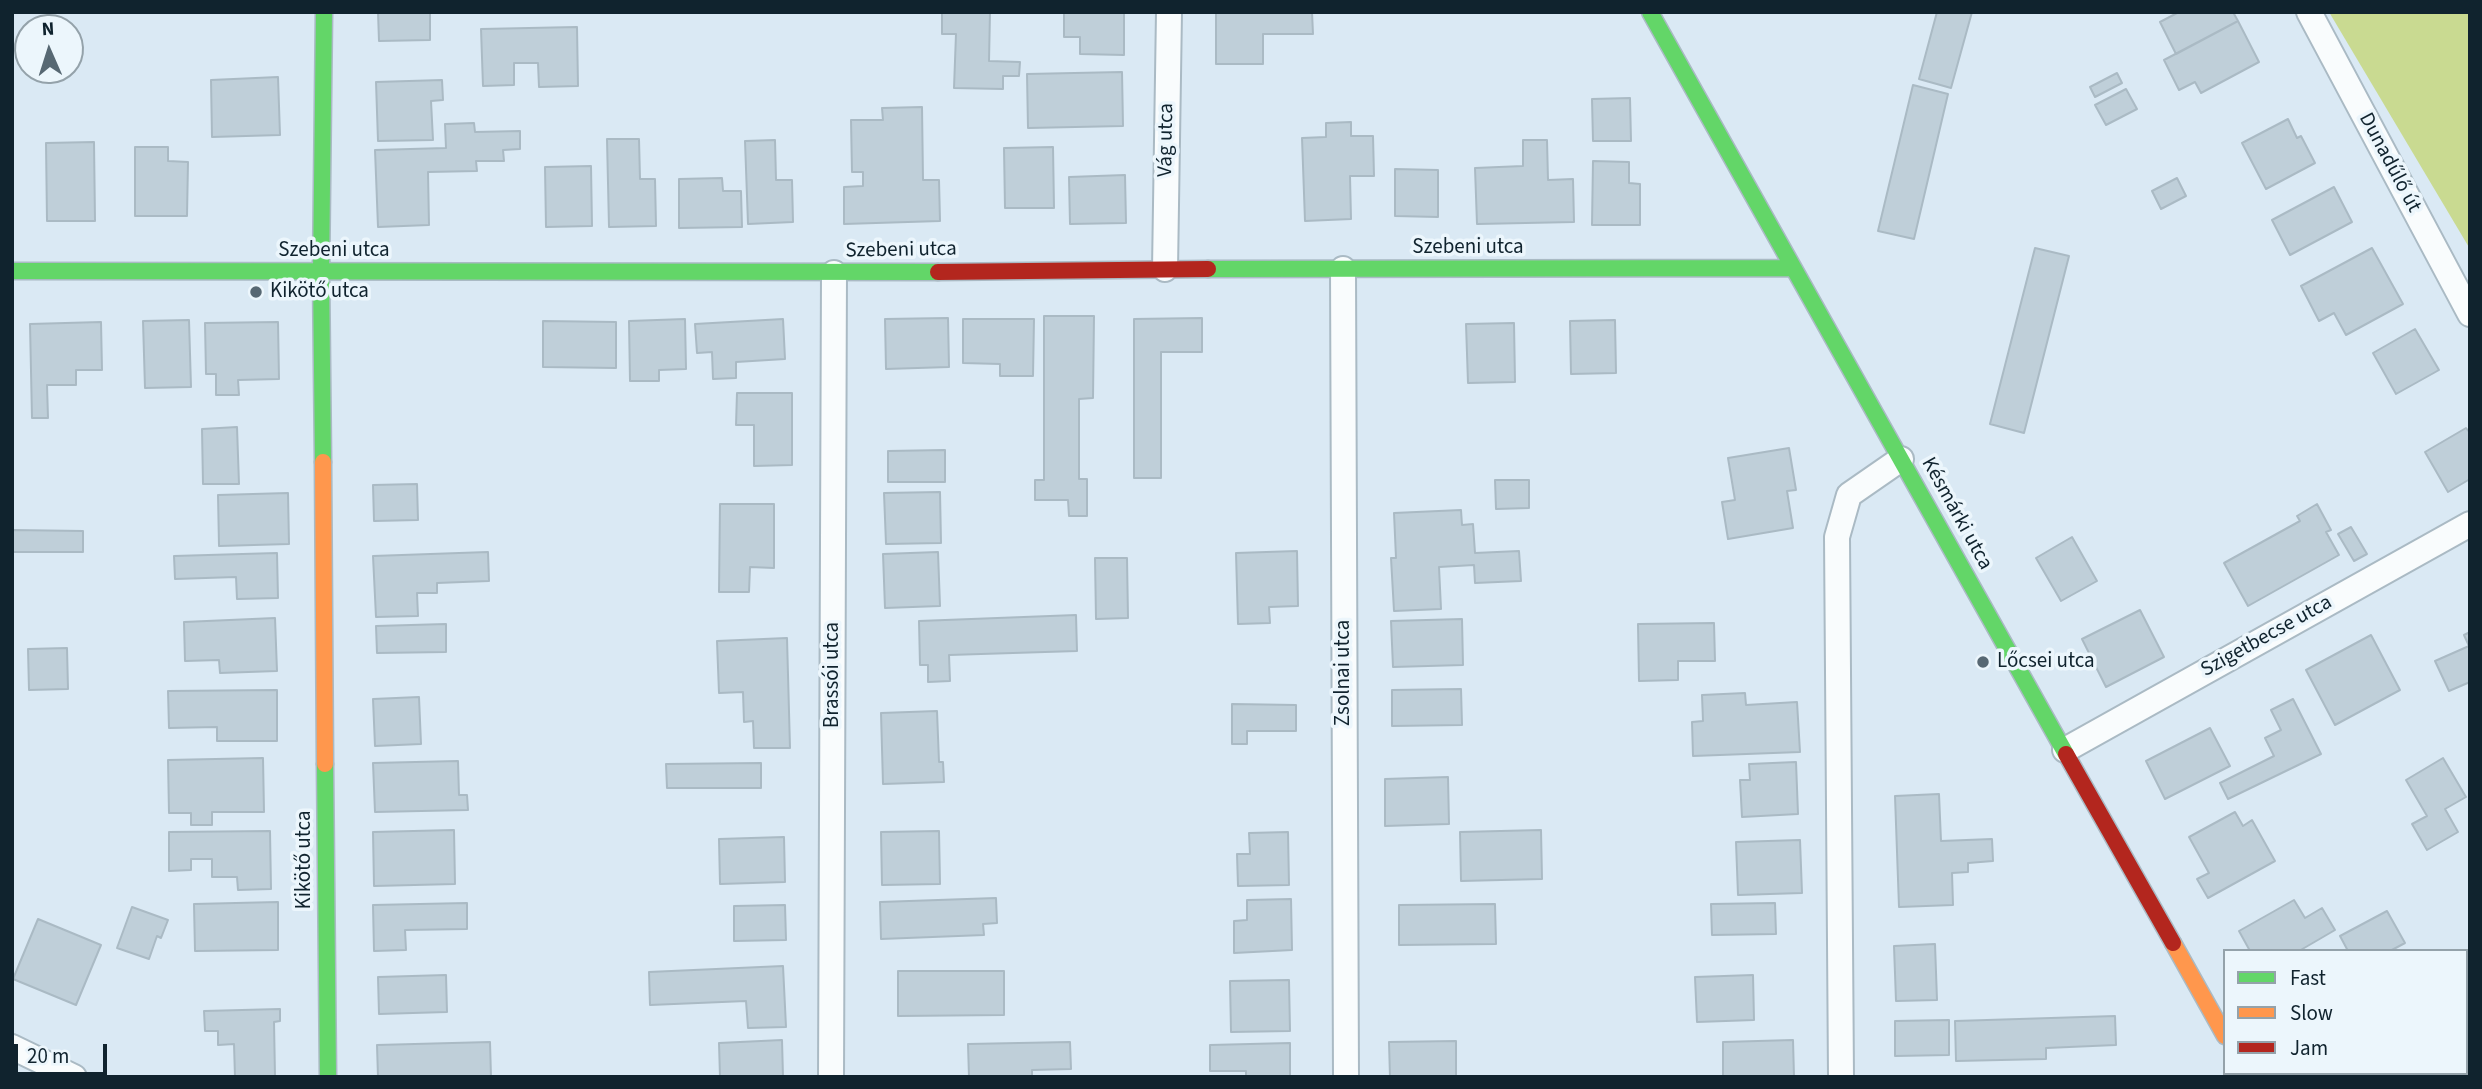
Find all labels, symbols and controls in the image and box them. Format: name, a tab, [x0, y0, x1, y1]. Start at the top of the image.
north arrow	[14, 14, 84, 84]
text: N	[41, 16, 55, 43]
street label: Vág utca	[1154, 103, 1180, 177]
street label: Dunadűlő út	[2352, 109, 2426, 217]
street label: Szebeni utca	[1412, 235, 1524, 261]
street label: Szebeni utca	[845, 237, 957, 265]
street label: Szebeni utca	[278, 238, 390, 264]
place label: Kikötő utca	[270, 279, 369, 305]
marker: Kikötő utca	[248, 284, 264, 300]
street label: Késmárki utca	[1915, 453, 1997, 575]
street label: Szigetbecse utca	[2197, 591, 2337, 683]
street label: Zsolnai utca	[1331, 620, 1357, 726]
street label: Brassói utca	[820, 622, 846, 728]
place label: Lőcsei utca	[1997, 649, 2095, 675]
marker: Lőcsei utca	[1975, 654, 1991, 670]
street label: Kikötő utca	[292, 811, 318, 909]
legend	[2223, 949, 2468, 1075]
text: Fast	[2290, 963, 2326, 993]
text: Slow	[2290, 998, 2333, 1028]
scale bar	[18, 1030, 110, 1074]
text: Jam	[2290, 1033, 2328, 1063]
text: 20 m	[27, 1041, 69, 1071]

